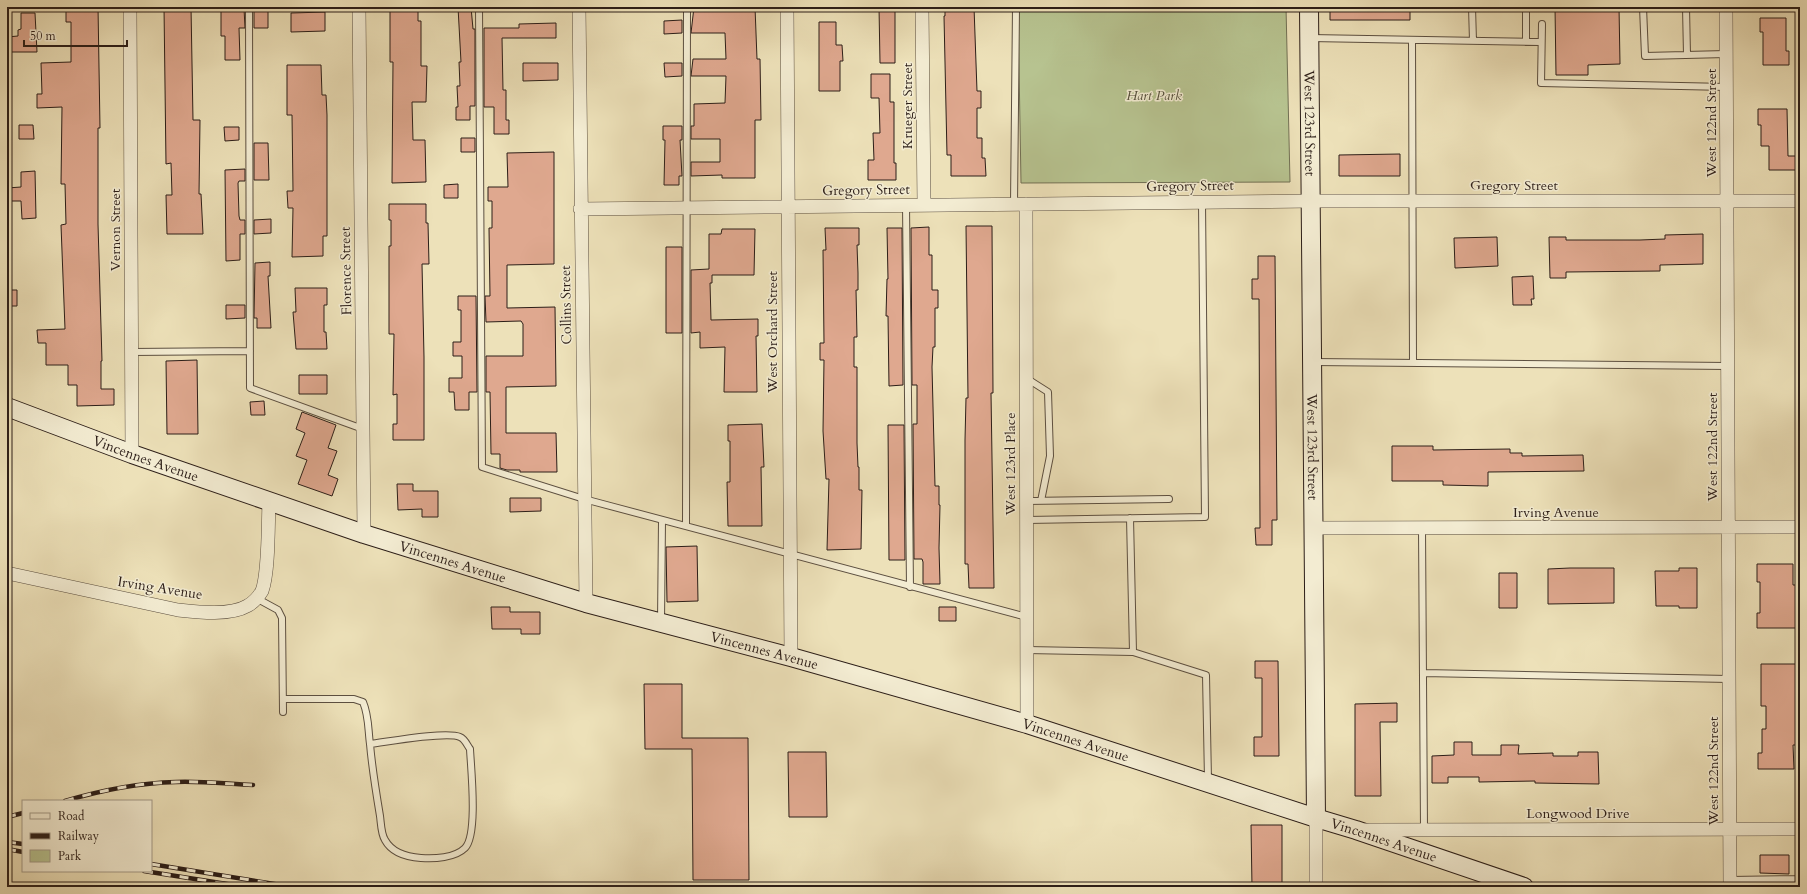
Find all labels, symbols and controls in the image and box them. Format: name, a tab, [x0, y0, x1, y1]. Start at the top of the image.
scale bar	[24, 22, 127, 48]
text: 50 m	[30, 28, 57, 44]
street label: Krueger Street	[898, 62, 917, 149]
street label: West 122nd Street	[1702, 68, 1721, 179]
street label: West 123rd Street	[1300, 69, 1320, 177]
park label: Hart Park	[1126, 86, 1182, 105]
street label: Gregory Street	[1146, 176, 1235, 196]
street label: Gregory Street	[1470, 176, 1559, 195]
street label: Gregory Street	[822, 180, 911, 200]
street label: Vernon Street	[106, 188, 125, 271]
street label: Florence Street	[336, 226, 356, 316]
street label: Collins Street	[556, 265, 576, 345]
street label: West Orchard Street	[763, 270, 782, 394]
street label: West 122nd Street	[1703, 392, 1722, 503]
street label: West 123rd Street	[1303, 393, 1323, 501]
street label: West 123rd Place	[1001, 412, 1020, 517]
street label: Vincennes Avenue	[90, 431, 201, 486]
street label: Irving Avenue	[1513, 503, 1599, 522]
street label: Vincennes Avenue	[397, 536, 509, 587]
street label: Irving Avenue	[116, 572, 204, 604]
street label: Vincennes Avenue	[708, 627, 821, 674]
street label: Vincennes Avenue	[1020, 714, 1132, 766]
street label: West 122nd Street	[1704, 716, 1723, 827]
legend	[22, 800, 152, 872]
street label: Longwood Drive	[1526, 804, 1630, 823]
text: Road	[58, 808, 85, 824]
street label: Vincennes Avenue	[1328, 813, 1440, 866]
text: Railway	[58, 828, 100, 844]
text: Park	[58, 848, 82, 864]

